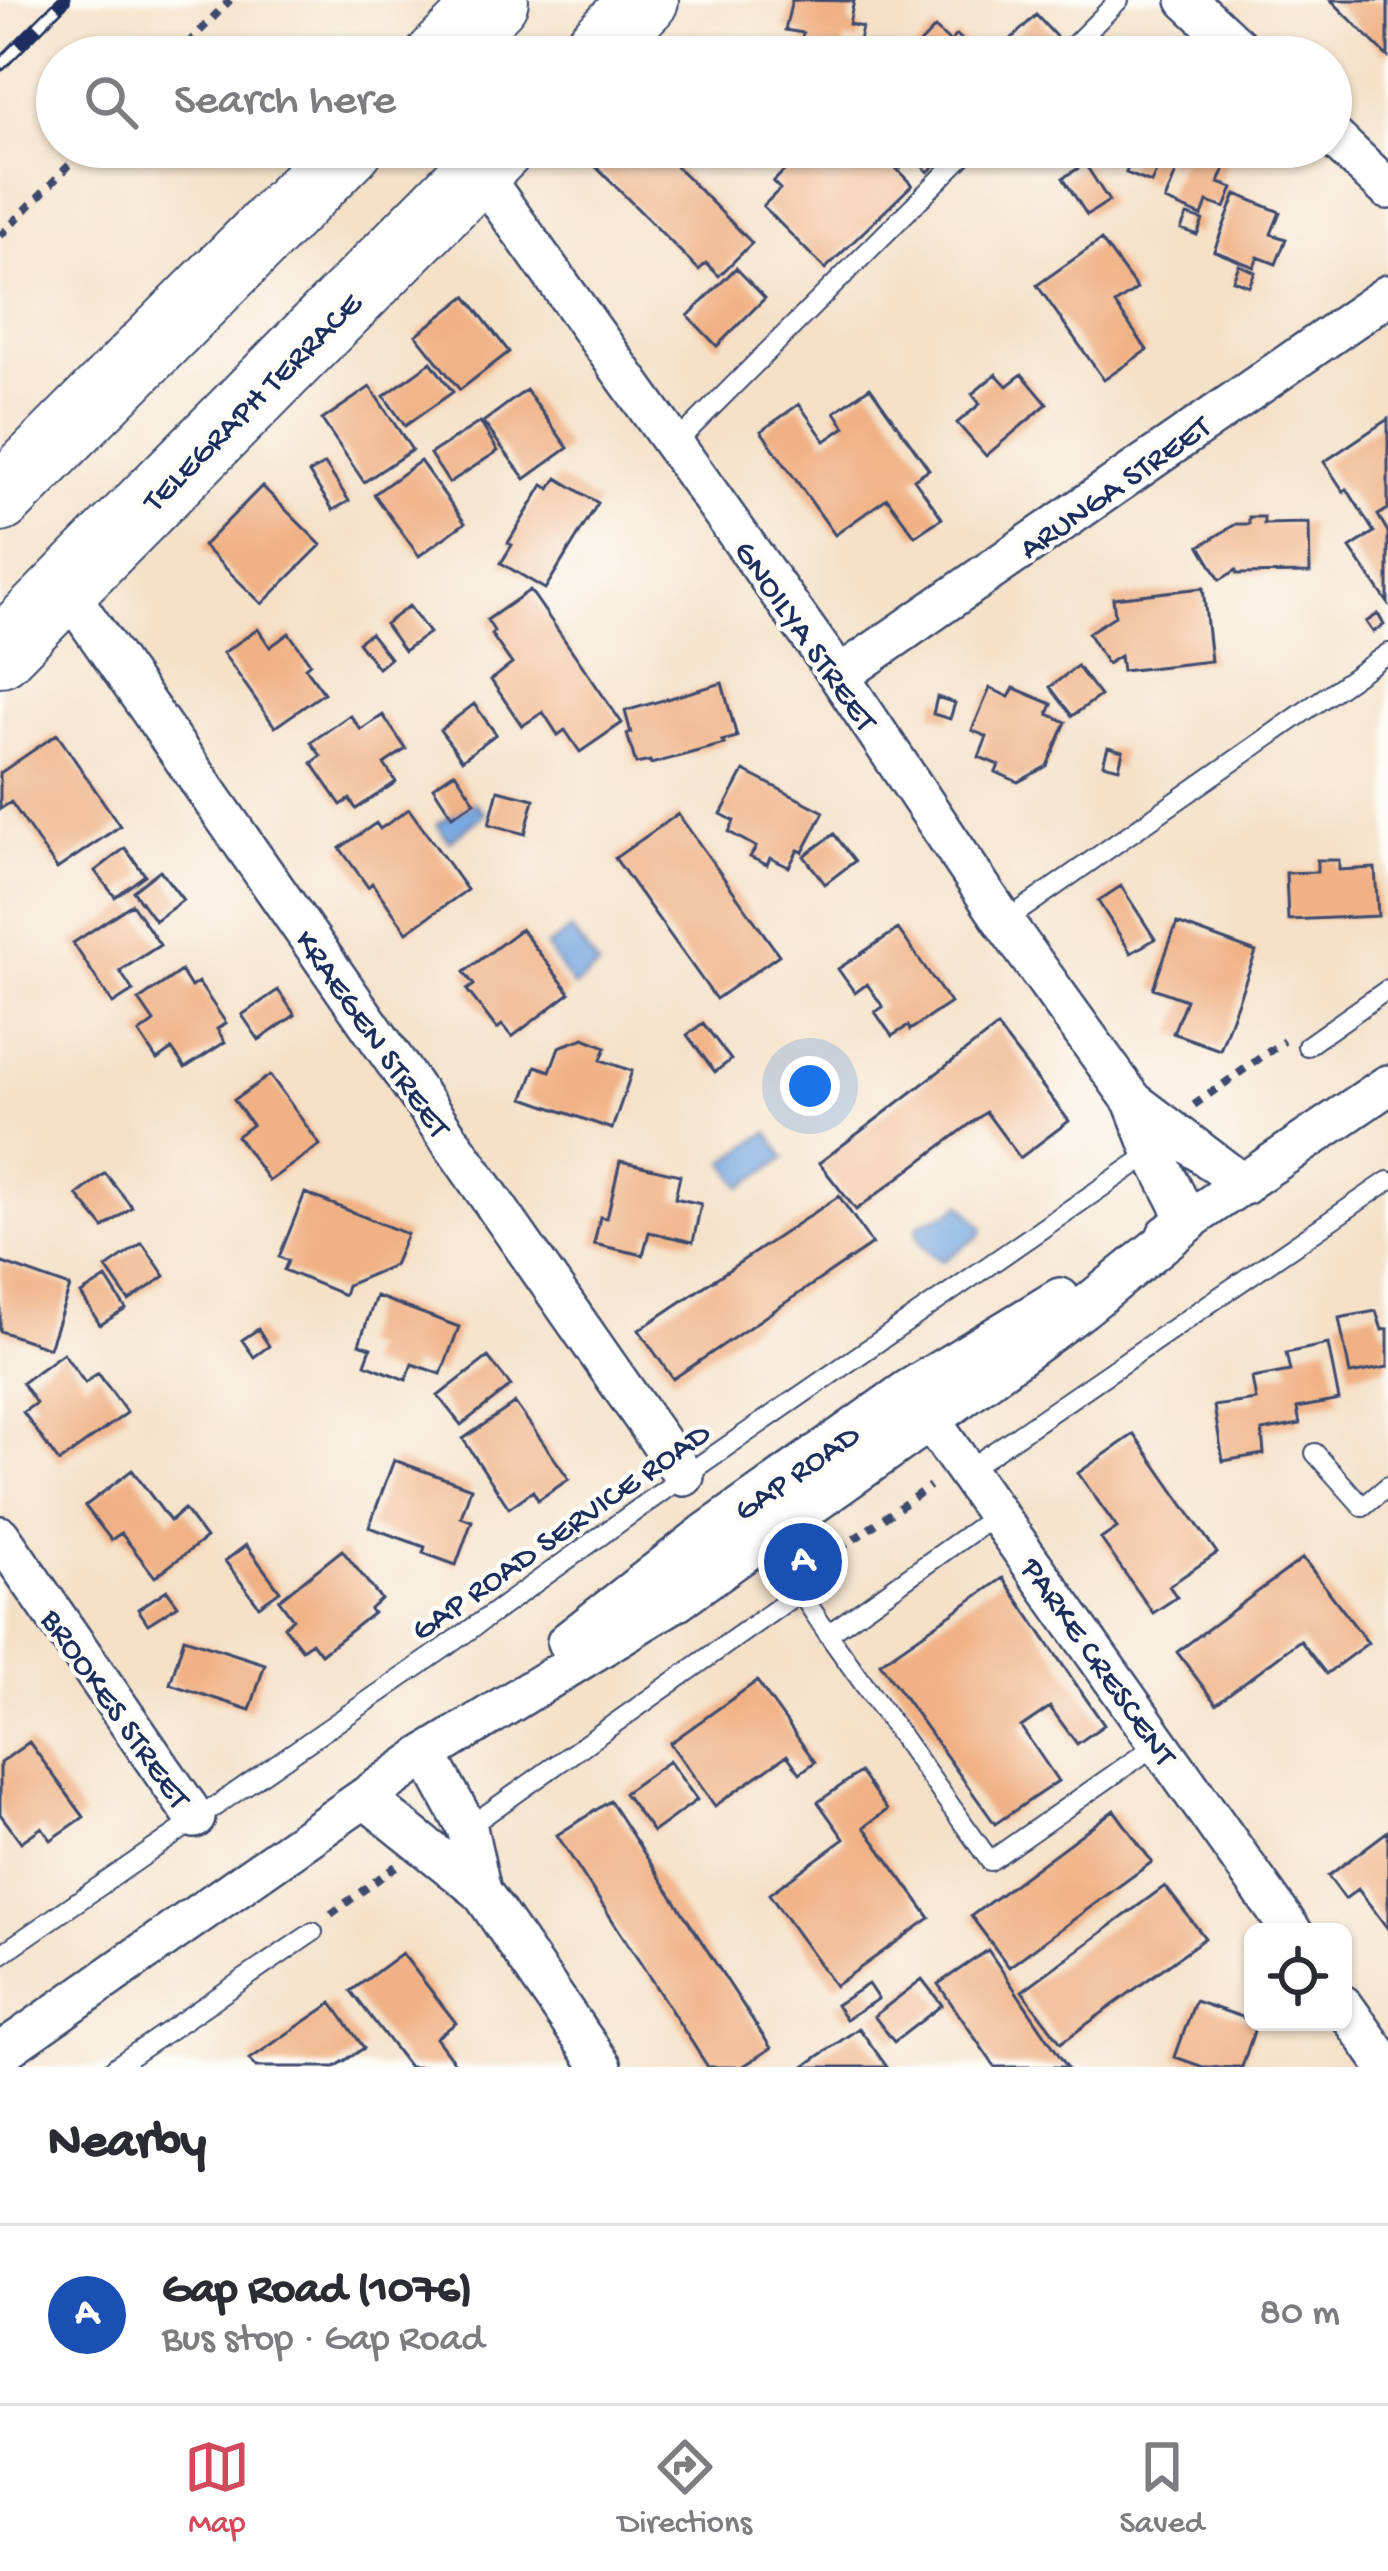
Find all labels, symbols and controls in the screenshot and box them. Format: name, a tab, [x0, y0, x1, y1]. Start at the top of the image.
search box	[36, 36, 1352, 168]
icon: search	[78, 69, 144, 135]
text: Search here	[174, 76, 396, 129]
street label: TELEGRAPH TERRACE	[135, 286, 373, 523]
street label: ARUNGA STREET	[1014, 409, 1220, 570]
street label: GNOILYA STREET	[723, 535, 884, 741]
street label: KRAEGEN STREET	[284, 924, 457, 1148]
your location	[780, 1056, 840, 1116]
street label: GAP ROAD SERVICE ROAD	[406, 1416, 720, 1652]
street label: GAP ROAD	[728, 1418, 869, 1532]
pin: A	[764, 1517, 842, 1607]
street label: PARKE CRESCENT	[1010, 1551, 1183, 1776]
street label: BROOKES STREET	[30, 1603, 197, 1819]
map controls	[1244, 1923, 1352, 2031]
button: locate	[1244, 1923, 1352, 2031]
text: Nearby	[48, 2115, 206, 2175]
text: Gap Road (1076)	[162, 2265, 473, 2318]
text: A	[75, 2292, 99, 2338]
text: 80 m	[1260, 2292, 1340, 2338]
text: Bus stop · Gap Road	[162, 2318, 484, 2364]
tab: Map	[184, 2434, 250, 2544]
tab: Directions	[618, 2434, 752, 2544]
tab: Saved	[1120, 2434, 1204, 2544]

